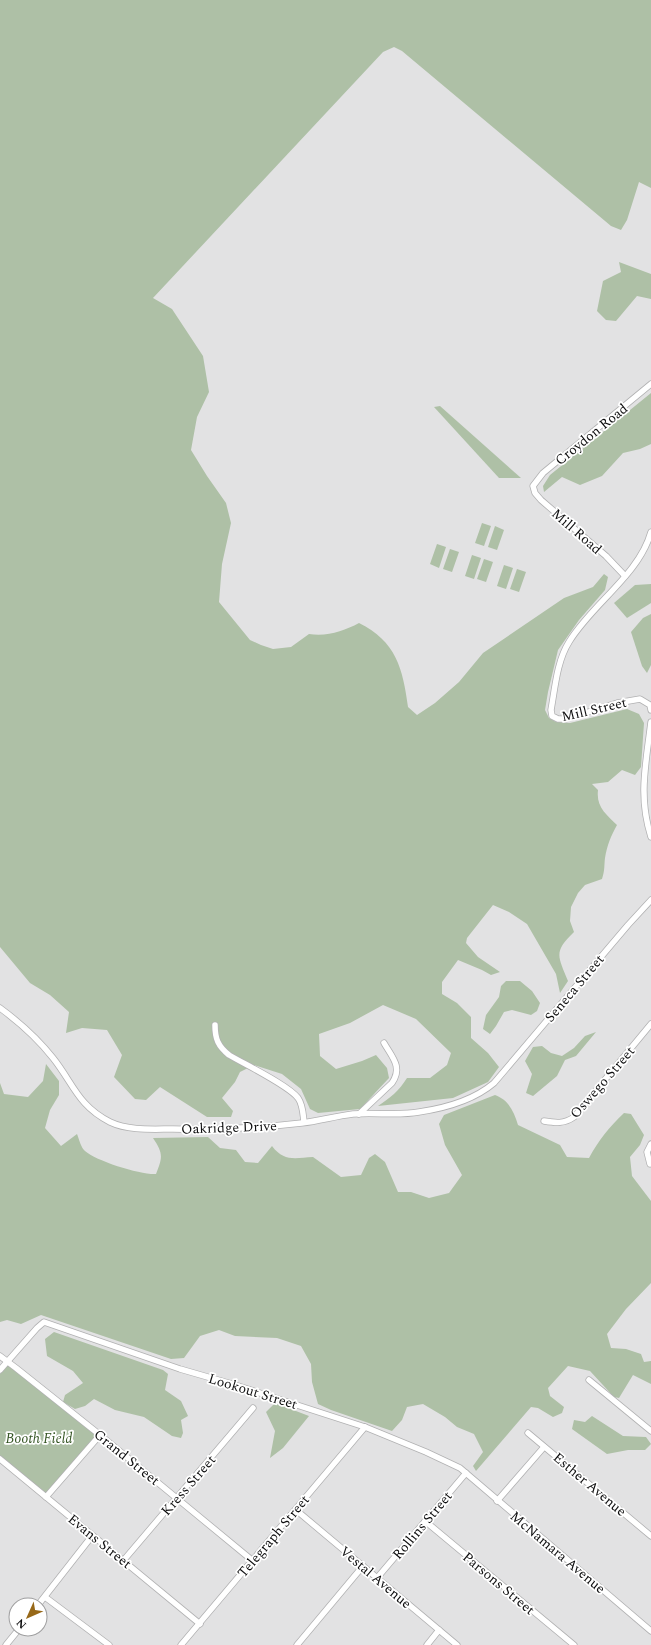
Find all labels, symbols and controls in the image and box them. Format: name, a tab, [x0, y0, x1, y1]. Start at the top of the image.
street label: Croydon Road	[550, 398, 632, 470]
street label: Mill Road	[547, 503, 607, 559]
street label: Mill Street	[559, 692, 629, 727]
street label: Seneca Street	[540, 950, 609, 1027]
street label: Oswego Street	[565, 1041, 640, 1123]
street label: Oakridge Drive	[181, 1115, 277, 1140]
street label: Lookout Street	[206, 1368, 300, 1415]
street label: Grand Street	[89, 1424, 164, 1491]
park label: Booth Field	[6, 1428, 72, 1449]
street label: Esther Avenue	[548, 1447, 631, 1522]
street label: Kress Street	[156, 1450, 221, 1520]
street label: Rollins Street	[387, 1486, 457, 1564]
street label: Telegraph Street	[232, 1490, 314, 1582]
street label: McNamara Avenue	[505, 1506, 610, 1599]
street label: Evans Street	[63, 1509, 136, 1574]
street label: Vestal Avenue	[335, 1541, 416, 1614]
street label: Parsons Street	[458, 1547, 540, 1620]
north arrow	[8, 1597, 48, 1637]
text: N	[12, 1615, 30, 1633]

